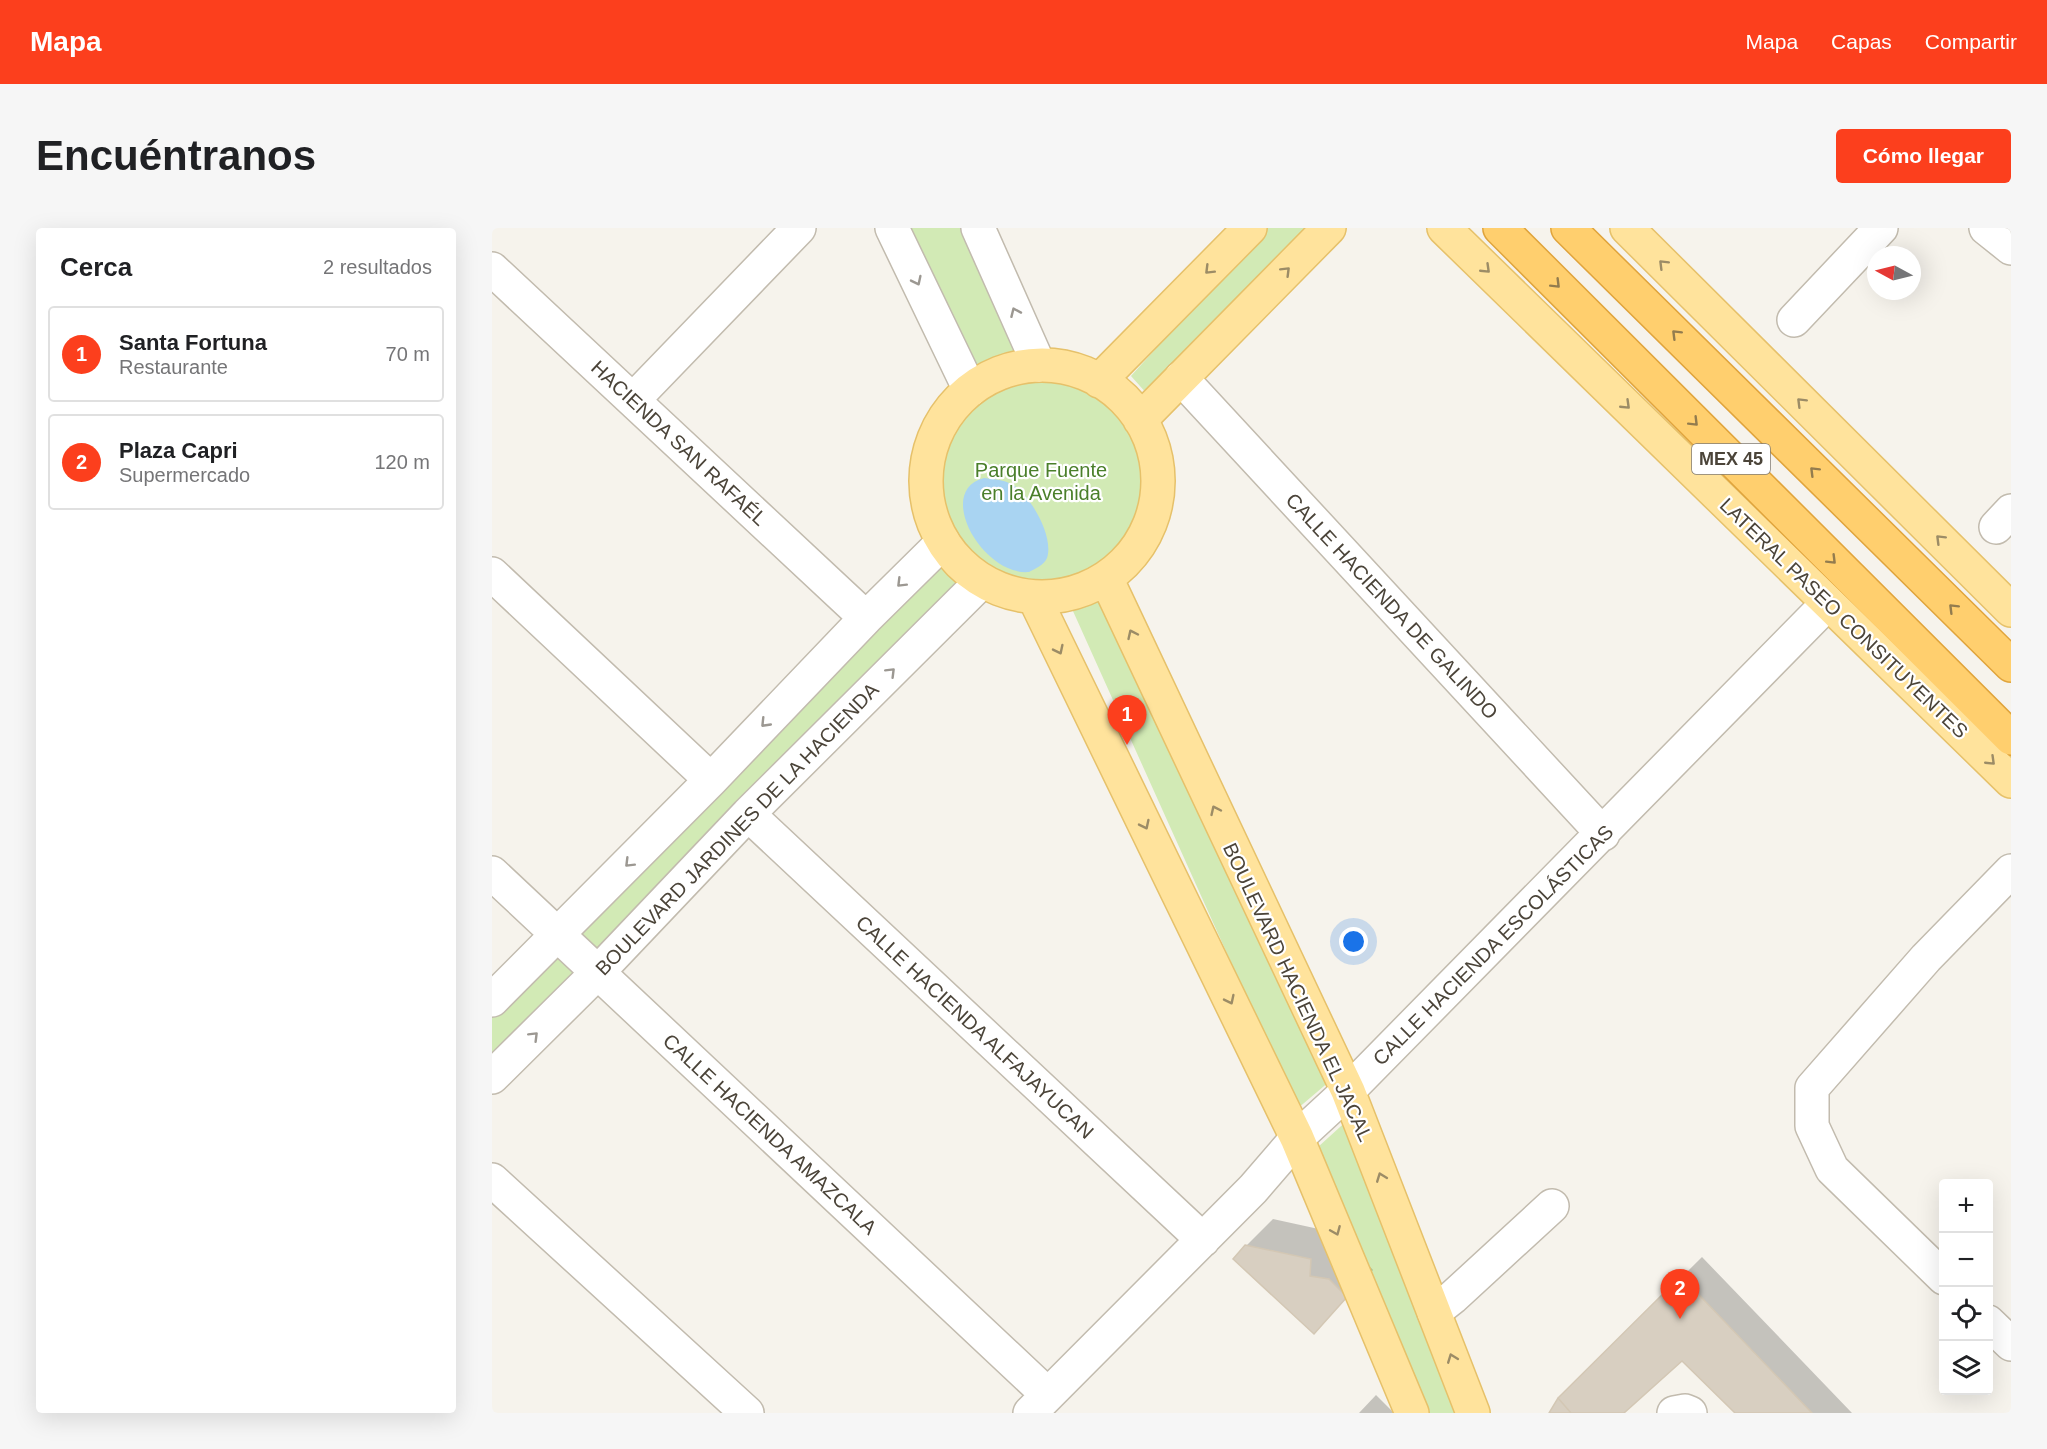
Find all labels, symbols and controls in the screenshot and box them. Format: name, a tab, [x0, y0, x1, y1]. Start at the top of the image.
text: Mapa	[30, 26, 102, 57]
text: Mapa	[1746, 30, 1798, 53]
text: Capas	[1831, 30, 1892, 53]
text: Compartir	[1925, 30, 2017, 53]
button: Cómo llegar	[1836, 129, 2011, 183]
text: Encuéntranos	[36, 132, 316, 179]
north arrow	[1867, 246, 1921, 300]
text: Cerca	[60, 252, 132, 282]
text: 2 resultados	[323, 256, 432, 278]
one-way arrow	[1660, 261, 1671, 272]
one-way arrow	[1206, 262, 1217, 273]
one-way arrow	[1480, 262, 1490, 273]
one-way arrow	[1279, 267, 1290, 277]
one-way arrow	[910, 274, 922, 285]
one-way arrow	[1549, 277, 1560, 288]
one-way arrow	[1011, 307, 1023, 318]
text: Santa Fortuna	[119, 330, 267, 355]
one-way arrow	[1672, 331, 1683, 342]
text: 1	[76, 343, 87, 365]
text: 70 m	[386, 343, 430, 365]
text: Restaurante	[119, 356, 228, 378]
street label: HACIENDA SAN RAFAÉL	[587, 356, 771, 530]
one-way arrow	[1619, 398, 1629, 409]
one-way arrow	[1798, 398, 1809, 409]
one-way arrow	[1688, 415, 1698, 426]
text: Plaza Capri	[119, 438, 238, 463]
road number: MEX 45	[1692, 444, 1770, 474]
text: 2	[76, 451, 87, 473]
text: 120 m	[374, 451, 430, 473]
park label: Parque Fuente en la Avenida	[975, 459, 1107, 504]
text: Supermercado	[119, 464, 250, 486]
one-way arrow	[1811, 467, 1821, 478]
street label: CALLE HACIENDA DE GALINDO	[1282, 489, 1502, 723]
street label: LATERAL PASEO CONSITUYENTES	[1716, 494, 1972, 742]
one-way arrow	[1936, 536, 1947, 547]
one-way arrow	[1825, 552, 1836, 563]
one-way arrow	[897, 577, 908, 587]
one-way arrow	[1950, 604, 1961, 615]
one-way arrow	[1128, 630, 1140, 641]
one-way arrow	[1052, 644, 1064, 655]
one-way arrow	[883, 668, 894, 679]
street label: BOULEVARD JARDINES DE LA HACIENDA	[591, 678, 883, 980]
pin: 1	[1108, 696, 1146, 745]
one-way arrow	[762, 716, 773, 727]
one-way arrow	[1983, 754, 1994, 765]
one-way arrow	[1211, 806, 1223, 817]
one-way arrow	[1137, 819, 1149, 830]
street label: CALLE HACIENDA ESCOLÁSTICAS	[1369, 821, 1617, 1069]
street label: BOULEVARD HACIENDA EL JACAL	[1219, 839, 1377, 1145]
one-way arrow	[625, 856, 636, 866]
street label: CALLE HACIENDA ALFAJAYUCAN	[852, 911, 1098, 1143]
your location	[1339, 927, 1368, 956]
one-way arrow	[1223, 994, 1235, 1005]
street label: CALLE HACIENDA AMAZCALA	[659, 1029, 882, 1239]
one-way arrow	[526, 1032, 537, 1043]
one-way arrow	[1376, 1172, 1388, 1183]
map controls	[1939, 1179, 1993, 1395]
button: +	[1939, 1179, 1993, 1233]
one-way arrow	[1329, 1225, 1341, 1236]
button: −	[1939, 1233, 1993, 1287]
pin: 2	[1660, 1270, 1700, 1319]
button: locate	[1939, 1287, 1993, 1341]
button: layers	[1939, 1341, 1993, 1395]
one-way arrow	[1446, 1354, 1459, 1364]

